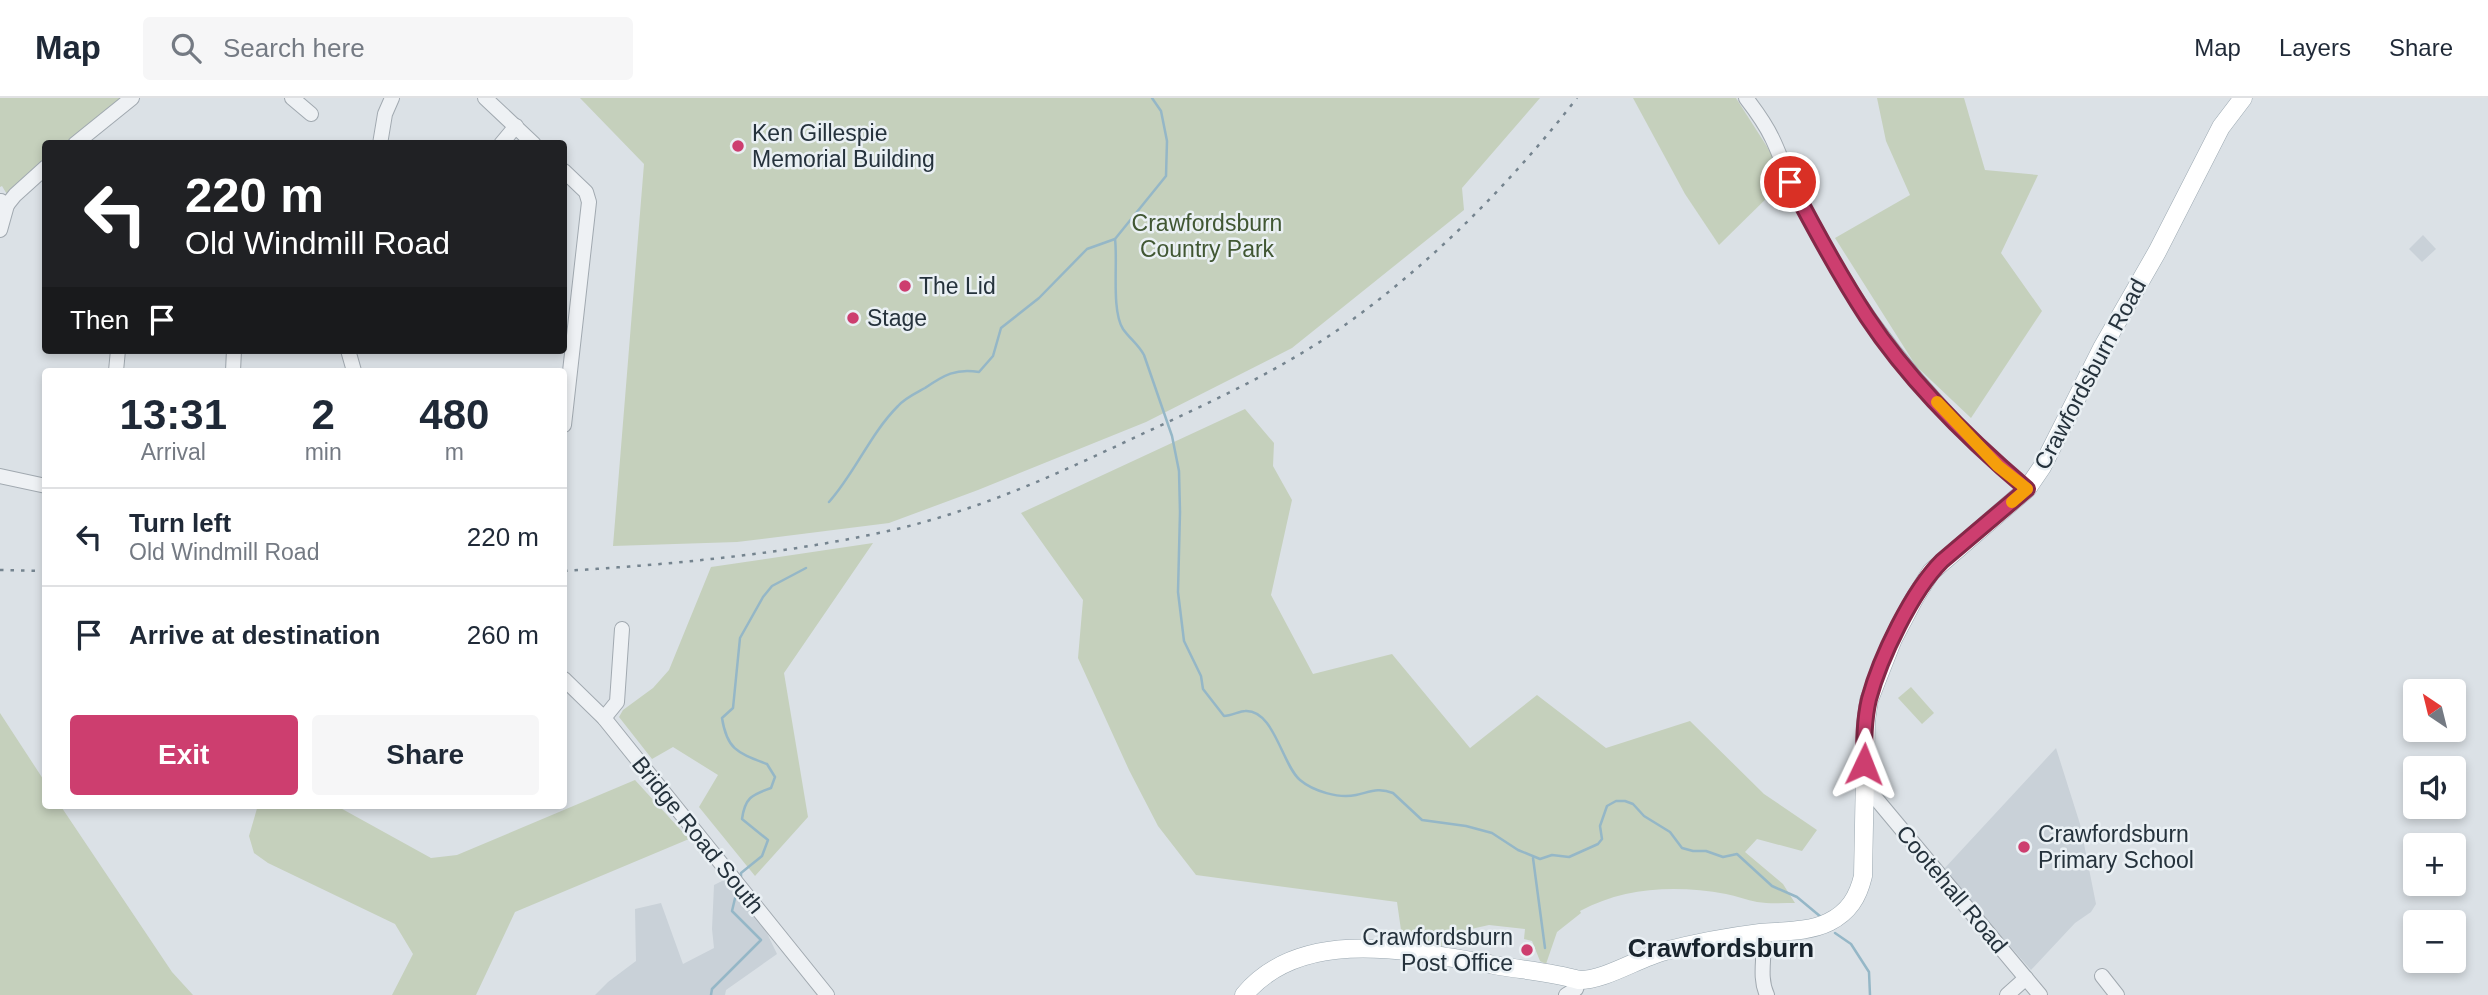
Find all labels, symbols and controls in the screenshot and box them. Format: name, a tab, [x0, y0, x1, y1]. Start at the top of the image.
search box	[143, 17, 633, 80]
text: Map	[35, 29, 101, 66]
icon: search	[167, 29, 205, 67]
text: Search here	[223, 33, 365, 63]
text: Map	[2194, 34, 2241, 61]
text: Layers	[2279, 34, 2351, 61]
text: Share	[2389, 34, 2453, 61]
place label: Ken Gillespie Memorial Building	[752, 120, 935, 172]
marker: Ken Gillespie Memorial Building	[730, 138, 746, 154]
pin	[1760, 152, 1820, 212]
icon: arrive	[1771, 163, 1809, 201]
icon: left	[70, 168, 161, 259]
text: 220 m	[185, 168, 324, 222]
park label: Crawfordsburn Country Park	[1132, 210, 1282, 262]
text: Old Windmill Road	[185, 225, 450, 261]
place label: The Lid	[919, 273, 996, 299]
street label: Crawfordsburn Road	[2029, 274, 2151, 474]
marker: The Lid	[897, 278, 913, 294]
icon: arrive	[143, 301, 181, 339]
text: Then	[70, 305, 129, 335]
place label: Stage	[867, 305, 927, 331]
marker: Stage	[845, 310, 861, 326]
text: 13:31	[120, 391, 227, 438]
text: 2	[311, 391, 335, 438]
text: 480	[419, 391, 489, 438]
text: Arrival	[141, 439, 206, 465]
text: min	[305, 439, 342, 465]
text: m	[445, 439, 464, 465]
text: Turn left	[129, 508, 231, 538]
icon: left	[70, 518, 108, 556]
text: 220 m	[467, 522, 539, 552]
text: Old Windmill Road	[129, 539, 319, 565]
icon: arrive	[70, 616, 108, 654]
text: Arrive at destination	[129, 620, 380, 650]
text: 260 m	[467, 620, 539, 650]
north arrow	[2403, 679, 2466, 742]
map controls	[2403, 679, 2466, 973]
button: Exit	[70, 715, 298, 795]
button: Share	[312, 715, 539, 795]
position arrow	[1827, 727, 1901, 801]
street label: Bridge Road South	[627, 751, 769, 919]
button: sound	[2403, 756, 2466, 819]
street label: Cootehall Road	[1891, 820, 2013, 958]
place label: Crawfordsburn Primary School	[2038, 821, 2194, 873]
button: +	[2403, 833, 2466, 896]
marker: Crawfordsburn Primary School	[2016, 839, 2032, 855]
button: −	[2403, 910, 2466, 973]
place label: Crawfordsburn Post Office	[1362, 924, 1513, 976]
district label: Crawfordsburn	[1628, 933, 1814, 963]
marker: Crawfordsburn Post Office	[1519, 942, 1535, 958]

